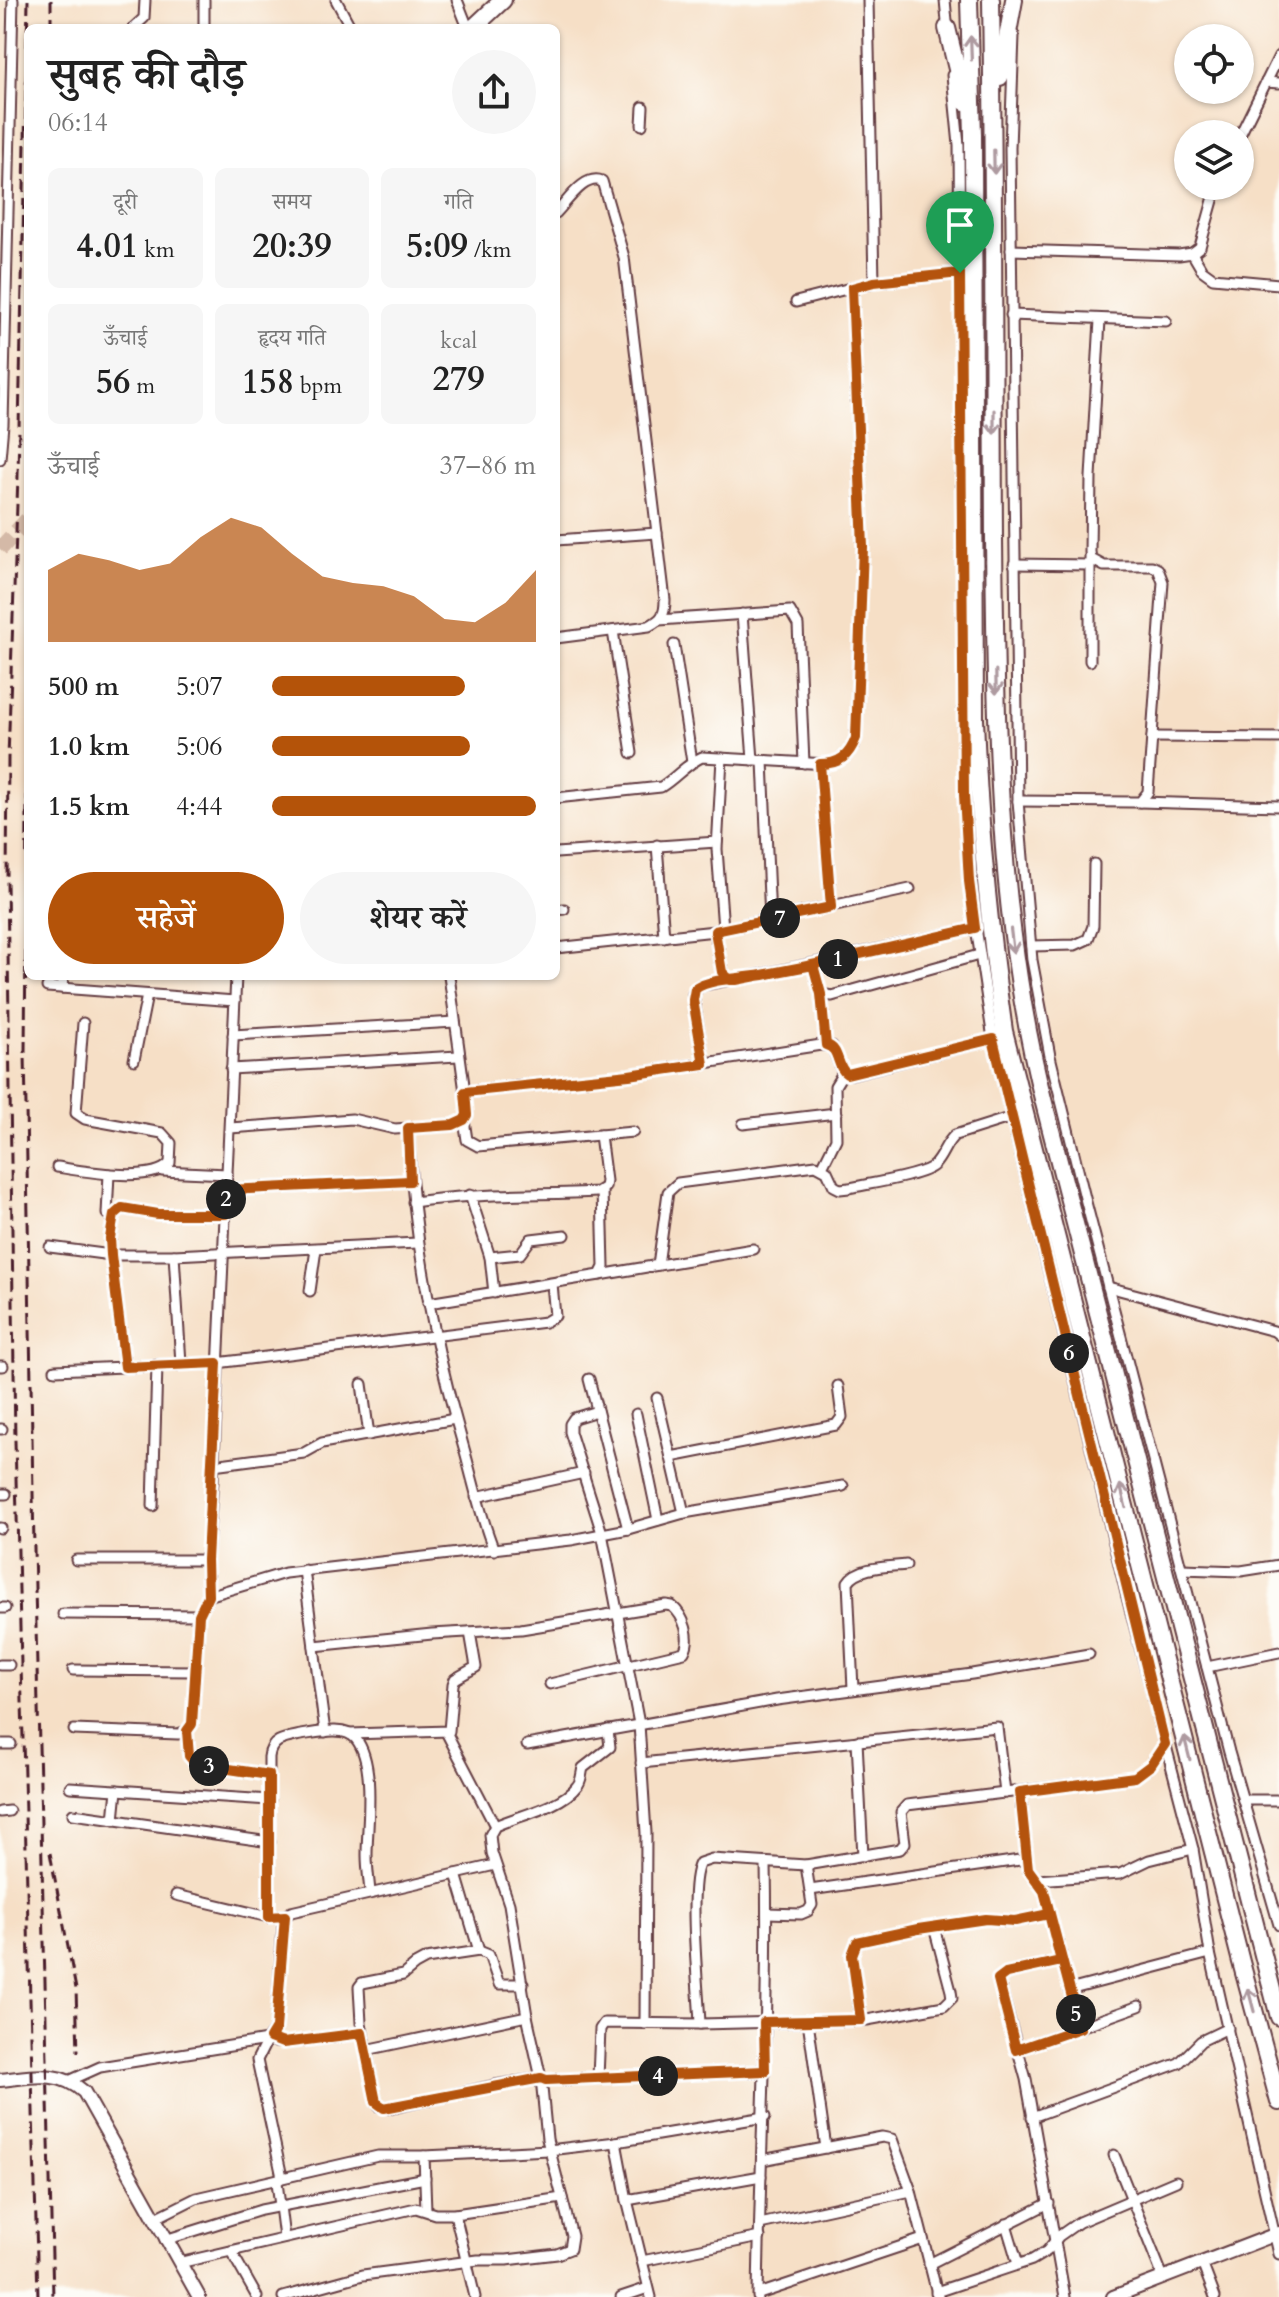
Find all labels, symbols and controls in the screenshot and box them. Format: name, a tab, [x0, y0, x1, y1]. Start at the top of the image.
map controls	[1174, 24, 1254, 200]
button: locate	[1174, 24, 1254, 104]
one-way arrow	[963, 35, 978, 62]
text: सुबह की दौड़	[48, 45, 245, 105]
button: share	[452, 50, 536, 134]
text: 06:14	[48, 105, 108, 140]
button: layers	[1174, 120, 1254, 200]
one-way arrow	[986, 148, 1002, 175]
text: दूरी	[113, 187, 137, 217]
text: समय	[273, 187, 311, 217]
text: गति	[444, 187, 473, 217]
pin	[926, 191, 994, 273]
icon: arrive	[938, 203, 982, 247]
text: 4.01	[76, 223, 138, 269]
text: 20:39	[252, 223, 332, 269]
text: 5:09	[406, 223, 468, 269]
text: km	[138, 235, 175, 265]
text: /km	[468, 235, 511, 265]
text: ऊँचाई	[104, 323, 147, 353]
text: हृदय गति	[258, 323, 326, 353]
text: kcal	[440, 326, 477, 356]
text: 279	[433, 356, 485, 402]
text: 56	[96, 359, 130, 405]
text: 158	[242, 359, 294, 405]
text: m	[130, 371, 155, 401]
text: bpm	[294, 371, 342, 401]
one-way arrow	[986, 408, 1002, 435]
text: ऊँचाई	[48, 448, 99, 483]
text: 37–86 m	[439, 448, 536, 483]
one-way arrow	[988, 668, 1004, 695]
text: 500 m	[48, 669, 119, 704]
text: 5:07	[176, 669, 223, 704]
text: 1.0 km	[48, 729, 129, 764]
text: 5:06	[176, 729, 223, 764]
text: 1.5 km	[48, 789, 129, 824]
text: 4:44	[176, 789, 223, 824]
button: सहेजें	[48, 872, 284, 964]
button: शेयर करें	[300, 872, 536, 964]
pin: 7	[760, 898, 800, 938]
text: 7	[774, 903, 786, 933]
one-way arrow	[1005, 928, 1020, 953]
pin: 1	[818, 939, 858, 979]
text: 1	[832, 944, 844, 974]
pin: 2	[206, 1179, 246, 1219]
text: 2	[220, 1184, 232, 1214]
pin: 6	[1049, 1333, 1089, 1373]
text: 6	[1063, 1338, 1075, 1368]
one-way arrow	[1114, 1483, 1129, 1509]
one-way arrow	[1178, 1735, 1193, 1761]
pin: 3	[189, 1746, 229, 1786]
text: 3	[203, 1751, 215, 1781]
one-way arrow	[1243, 1987, 1258, 2013]
pin: 5	[1056, 1994, 1096, 2034]
text: 5	[1070, 1999, 1082, 2029]
pin: 4	[638, 2056, 678, 2096]
text: 4	[652, 2061, 664, 2091]

